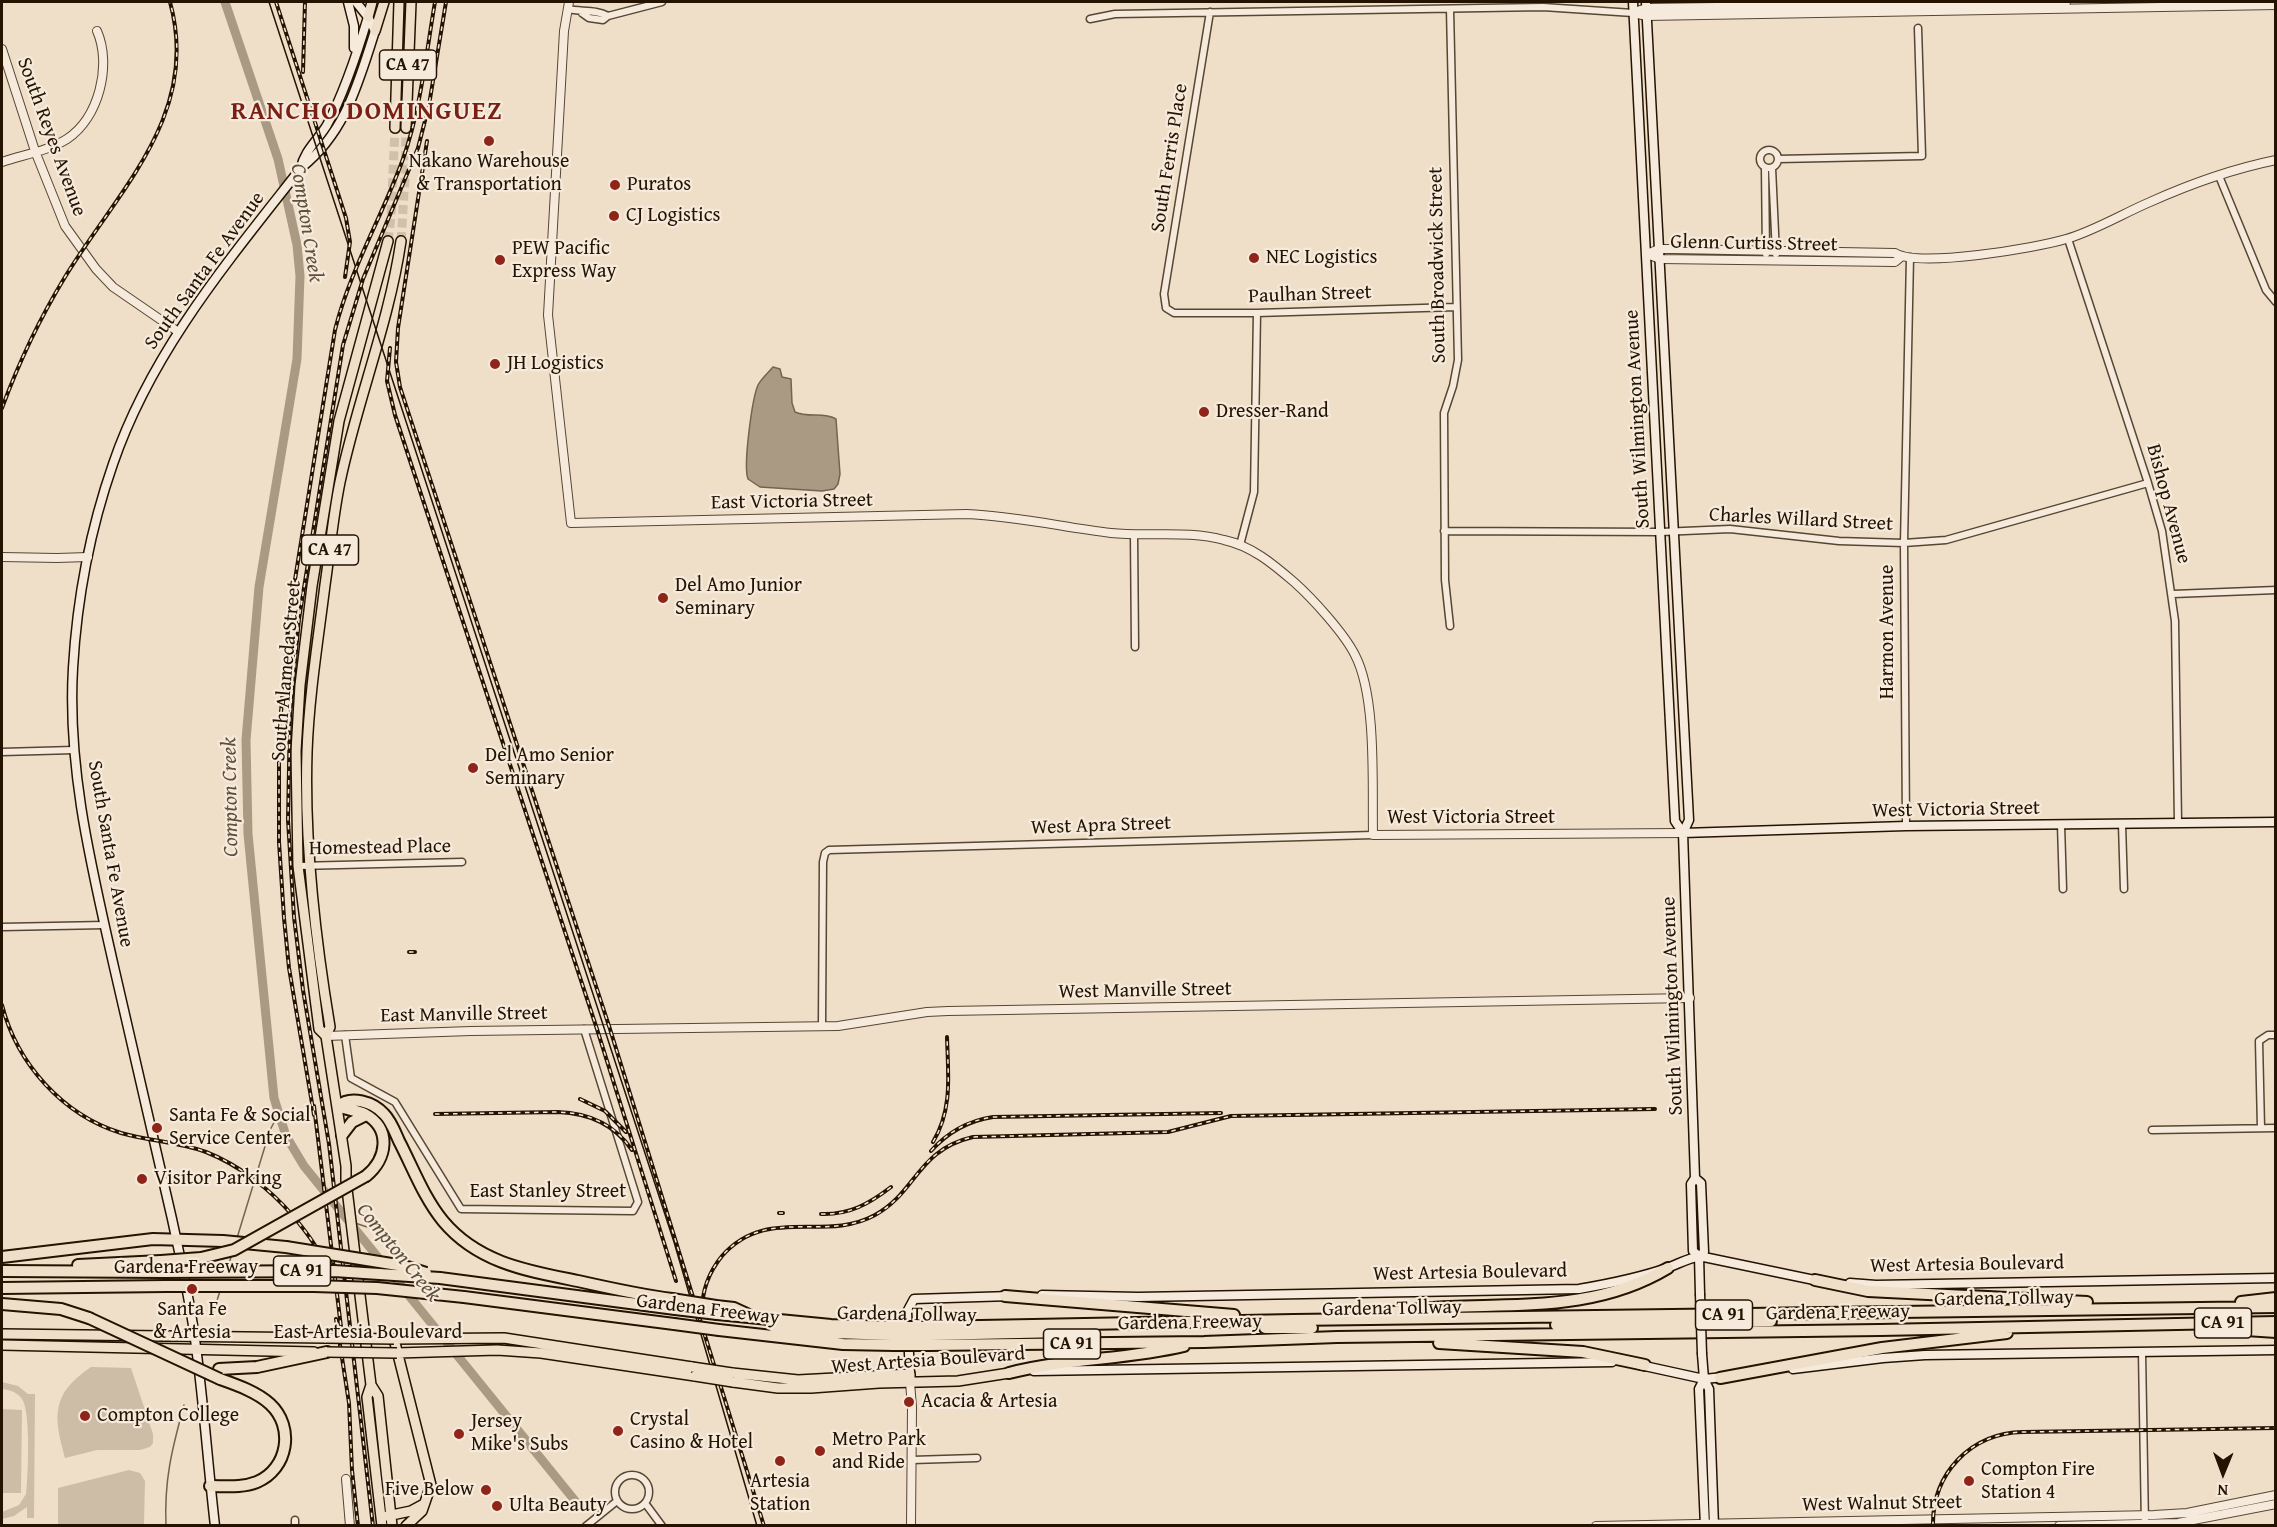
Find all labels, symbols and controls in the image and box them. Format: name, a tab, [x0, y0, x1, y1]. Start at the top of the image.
road number: CA 47	[380, 50, 436, 80]
street label: South Reyes Avenue	[11, 54, 91, 220]
street label: South Ferris Place	[1146, 82, 1194, 234]
district label: RANCHO DOMINGUEZ	[231, 96, 503, 128]
marker: Nakano Warehouse & Transportation	[482, 134, 496, 148]
place label: Nakano Warehouse & Transportation	[409, 150, 569, 197]
water label: Compton Creek	[284, 162, 328, 284]
street label: South Broadwick Street	[1424, 166, 1452, 364]
place label: Puratos	[627, 173, 691, 197]
marker: Puratos	[608, 178, 622, 192]
street label: South Santa Fe Avenue	[140, 187, 270, 355]
place label: CJ Logistics	[626, 204, 721, 228]
marker: CJ Logistics	[607, 209, 621, 223]
street label: Glenn Curtiss Street	[1670, 231, 1838, 257]
place label: PEW Pacific Express Way	[512, 237, 616, 284]
place label: NEC Logistics	[1266, 246, 1377, 270]
marker: NEC Logistics	[1247, 251, 1261, 265]
marker: PEW Pacific Express Way	[493, 253, 507, 267]
street label: Paulhan Street	[1248, 281, 1372, 309]
street label: South Wilmington Avenue	[1620, 309, 1656, 529]
place label: JH Logistics	[507, 352, 604, 376]
marker: JH Logistics	[488, 357, 502, 371]
place label: Dresser-Rand	[1216, 400, 1329, 424]
marker: Dresser-Rand	[1197, 405, 1211, 419]
street label: Bishop Avenue	[2140, 442, 2196, 566]
street label: East Victoria Street	[711, 489, 873, 515]
street label: Charles Willard Street	[1708, 503, 1894, 537]
road number: CA 47	[302, 535, 358, 565]
street label: Harmon Avenue	[1876, 565, 1900, 699]
place label: Del Amo Junior Seminary	[675, 574, 802, 621]
street label: South Alameda Street	[267, 580, 307, 762]
marker: Del Amo Junior Seminary	[656, 591, 670, 605]
water label: Compton Creek	[217, 737, 245, 857]
place label: Del Amo Senior Seminary	[485, 744, 614, 791]
street label: South Santa Fe Avenue	[82, 759, 138, 949]
marker: Del Amo Senior Seminary	[466, 761, 480, 775]
street label: West Victoria Street	[1872, 797, 2040, 823]
street label: West Victoria Street	[1387, 806, 1555, 830]
street label: West Apra Street	[1030, 812, 1172, 840]
street label: Homestead Place	[309, 835, 451, 861]
street label: South Wilmington Avenue	[1657, 896, 1689, 1116]
street label: West Manville Street	[1058, 977, 1232, 1005]
street label: East Manville Street	[380, 1002, 548, 1028]
place label: Santa Fe & Social Service Center	[169, 1104, 311, 1151]
marker: Santa Fe & Social Service Center	[150, 1121, 164, 1135]
place label: Visitor Parking	[154, 1167, 282, 1191]
marker: Visitor Parking	[135, 1172, 149, 1186]
street label: East Stanley Street	[470, 1180, 626, 1204]
water label: Compton Creek	[351, 1199, 445, 1307]
street label: West Artesia Boulevard	[1870, 1251, 2064, 1279]
street label: Gardena Freeway	[114, 1256, 258, 1280]
road number: CA 91	[274, 1256, 330, 1286]
street label: West Artesia Boulevard	[1373, 1259, 1567, 1287]
marker: Santa Fe & Artesia	[185, 1282, 199, 1296]
street label: Gardena Tollway	[1934, 1286, 2074, 1312]
street label: Gardena Freeway	[635, 1289, 781, 1331]
street label: Gardena Tollway	[1322, 1296, 1462, 1322]
place label: Santa Fe & Artesia	[153, 1298, 231, 1345]
road number: CA 91	[1696, 1300, 1752, 1330]
street label: Gardena Freeway	[1766, 1300, 1910, 1326]
street label: Gardena Tollway	[837, 1302, 977, 1328]
road number: CA 91	[2194, 1308, 2252, 1338]
street label: Gardena Freeway	[1118, 1310, 1262, 1336]
street label: East Artesia Boulevard	[274, 1321, 462, 1345]
road number: CA 91	[1044, 1329, 1100, 1359]
street label: West Artesia Boulevard	[830, 1342, 1026, 1380]
place label: Acacia & Artesia	[921, 1390, 1058, 1414]
marker: Acacia & Artesia	[902, 1395, 916, 1409]
place label: Compton College	[97, 1404, 239, 1428]
place label: Crystal Casino & Hotel	[630, 1408, 753, 1455]
marker: Compton College	[78, 1409, 92, 1423]
place label: Jersey Mike's Subs	[471, 1410, 569, 1457]
marker: Crystal Casino & Hotel	[611, 1424, 625, 1438]
marker: Jersey Mike's Subs	[452, 1427, 466, 1441]
place label: Metro Park and Ride	[832, 1428, 926, 1475]
north arrow	[2193, 1443, 2253, 1503]
marker: Metro Park and Ride	[813, 1444, 827, 1458]
marker: Artesia Station	[773, 1454, 787, 1468]
place label: Compton Fire Station 4	[1981, 1458, 2095, 1505]
place label: Artesia Station	[750, 1470, 810, 1517]
marker: Compton Fire Station 4	[1962, 1474, 1976, 1488]
place label: Five Below	[385, 1478, 474, 1502]
text: N	[2217, 1479, 2228, 1503]
marker: Five Below	[479, 1483, 493, 1497]
street label: West Walnut Street	[1802, 1491, 1962, 1517]
place label: Ulta Beauty	[509, 1494, 607, 1518]
marker: Ulta Beauty	[490, 1499, 504, 1513]

